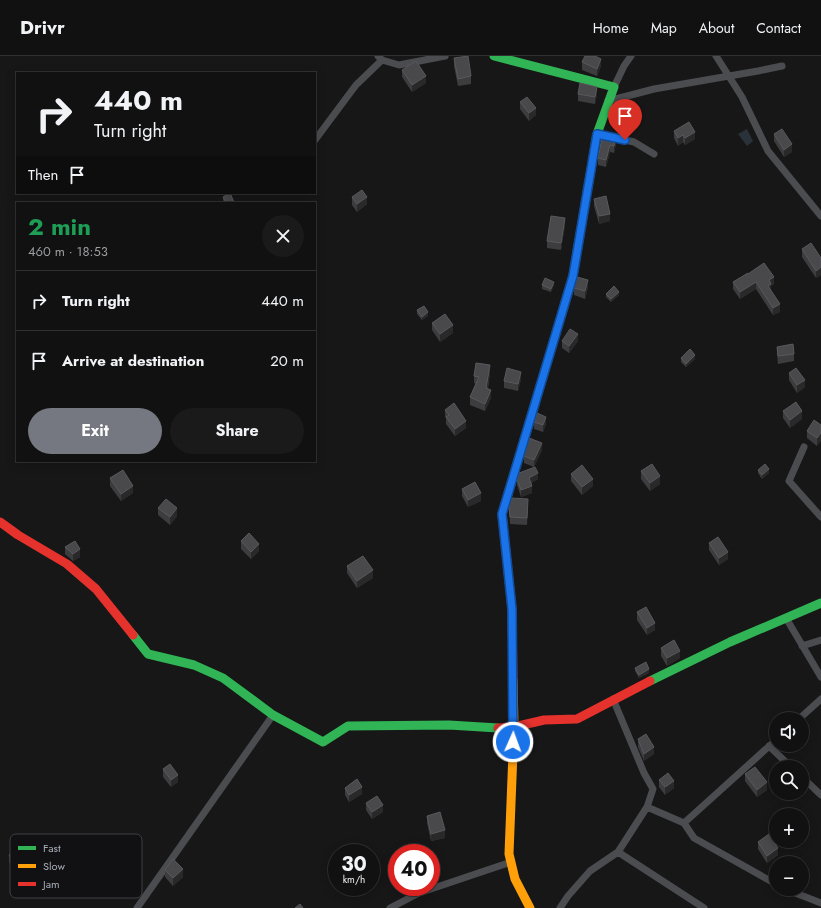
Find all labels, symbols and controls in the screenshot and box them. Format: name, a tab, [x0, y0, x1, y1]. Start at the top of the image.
text: Drivr	[20, 14, 65, 41]
text: Home	[593, 18, 629, 38]
text: Map	[651, 18, 677, 38]
text: About	[699, 18, 734, 38]
text: Contact	[756, 18, 801, 38]
text: 440 m	[94, 80, 183, 121]
icon: right	[28, 88, 80, 140]
pin	[608, 99, 642, 140]
icon: arrive	[614, 105, 636, 127]
text: Turn right	[94, 118, 166, 144]
text: Then	[28, 164, 58, 186]
icon: arrive	[66, 164, 88, 186]
text: 2 min	[28, 209, 91, 244]
button: close	[262, 215, 304, 257]
text: 460 m · 18:53	[28, 242, 108, 261]
icon: right	[28, 290, 50, 312]
text: Turn right	[62, 290, 130, 312]
text: 440 m	[261, 290, 304, 312]
icon: arrive	[28, 350, 50, 372]
text: Arrive at destination	[62, 350, 204, 372]
text: 20 m	[270, 350, 304, 372]
button: Exit	[28, 408, 162, 454]
button: Share	[170, 408, 304, 454]
map controls	[769, 712, 809, 896]
button: sound	[769, 712, 809, 752]
position arrow	[492, 721, 534, 763]
button: search	[769, 760, 809, 800]
button: +	[769, 808, 809, 848]
legend	[10, 834, 142, 898]
text: Fast	[43, 840, 61, 856]
speed limit sign: 40	[388, 844, 440, 896]
text: 30	[341, 850, 367, 879]
button: −	[769, 856, 809, 896]
text: Slow	[43, 858, 65, 874]
text: km/h	[343, 872, 365, 887]
text: Jam	[41, 876, 60, 892]

